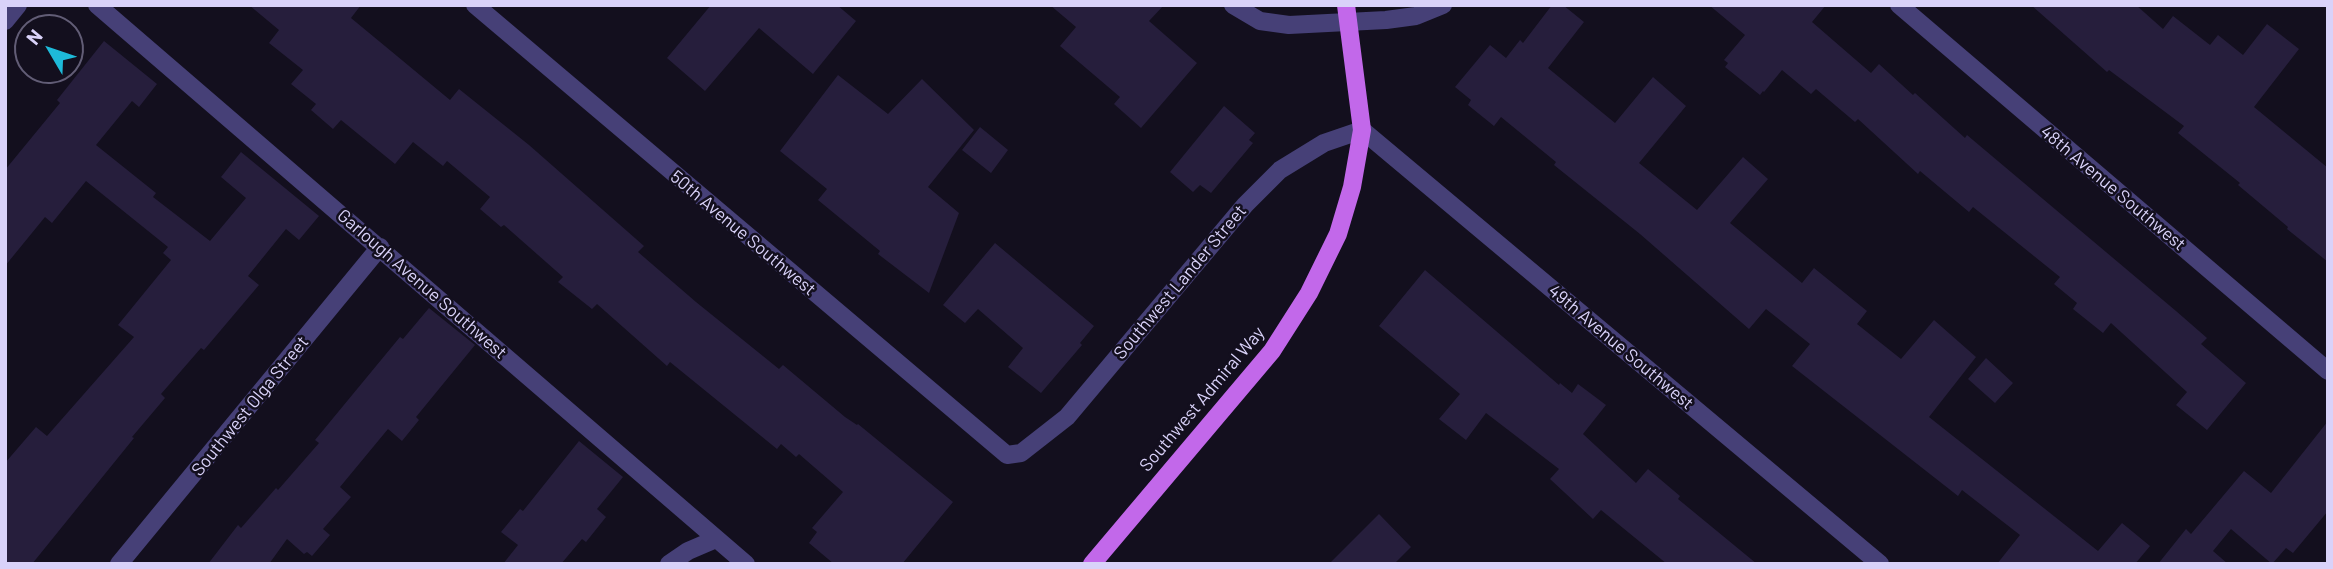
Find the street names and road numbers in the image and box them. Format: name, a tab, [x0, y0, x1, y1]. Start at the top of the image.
street label: 48th Avenue Southwest	[2036, 121, 2190, 255]
street label: 50th Avenue Southwest	[666, 166, 820, 300]
street label: Southwest Lander Street	[1109, 200, 1251, 364]
street label: Garlough Avenue Southwest	[333, 205, 511, 363]
street label: 49th Avenue Southwest	[1544, 280, 1698, 414]
street label: Southwest Admiral Way	[1135, 322, 1269, 476]
street label: Southwest Olga Street	[187, 332, 313, 480]

